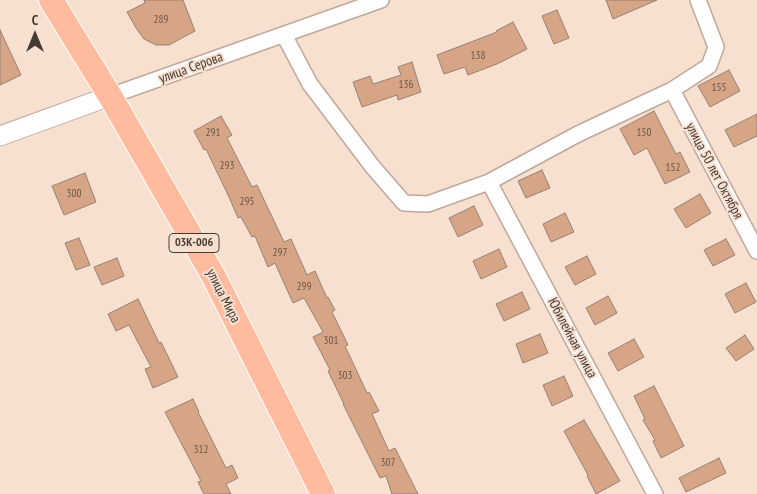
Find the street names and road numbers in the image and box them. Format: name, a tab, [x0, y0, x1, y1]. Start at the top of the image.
street label: улица Серова	[157, 49, 225, 87]
street label: улица 50 лет Октября	[682, 120, 746, 222]
road number: 03К-006	[169, 234, 219, 252]
street label: улица Мира	[202, 266, 244, 326]
street label: Юбилейная улица	[544, 295, 600, 381]

